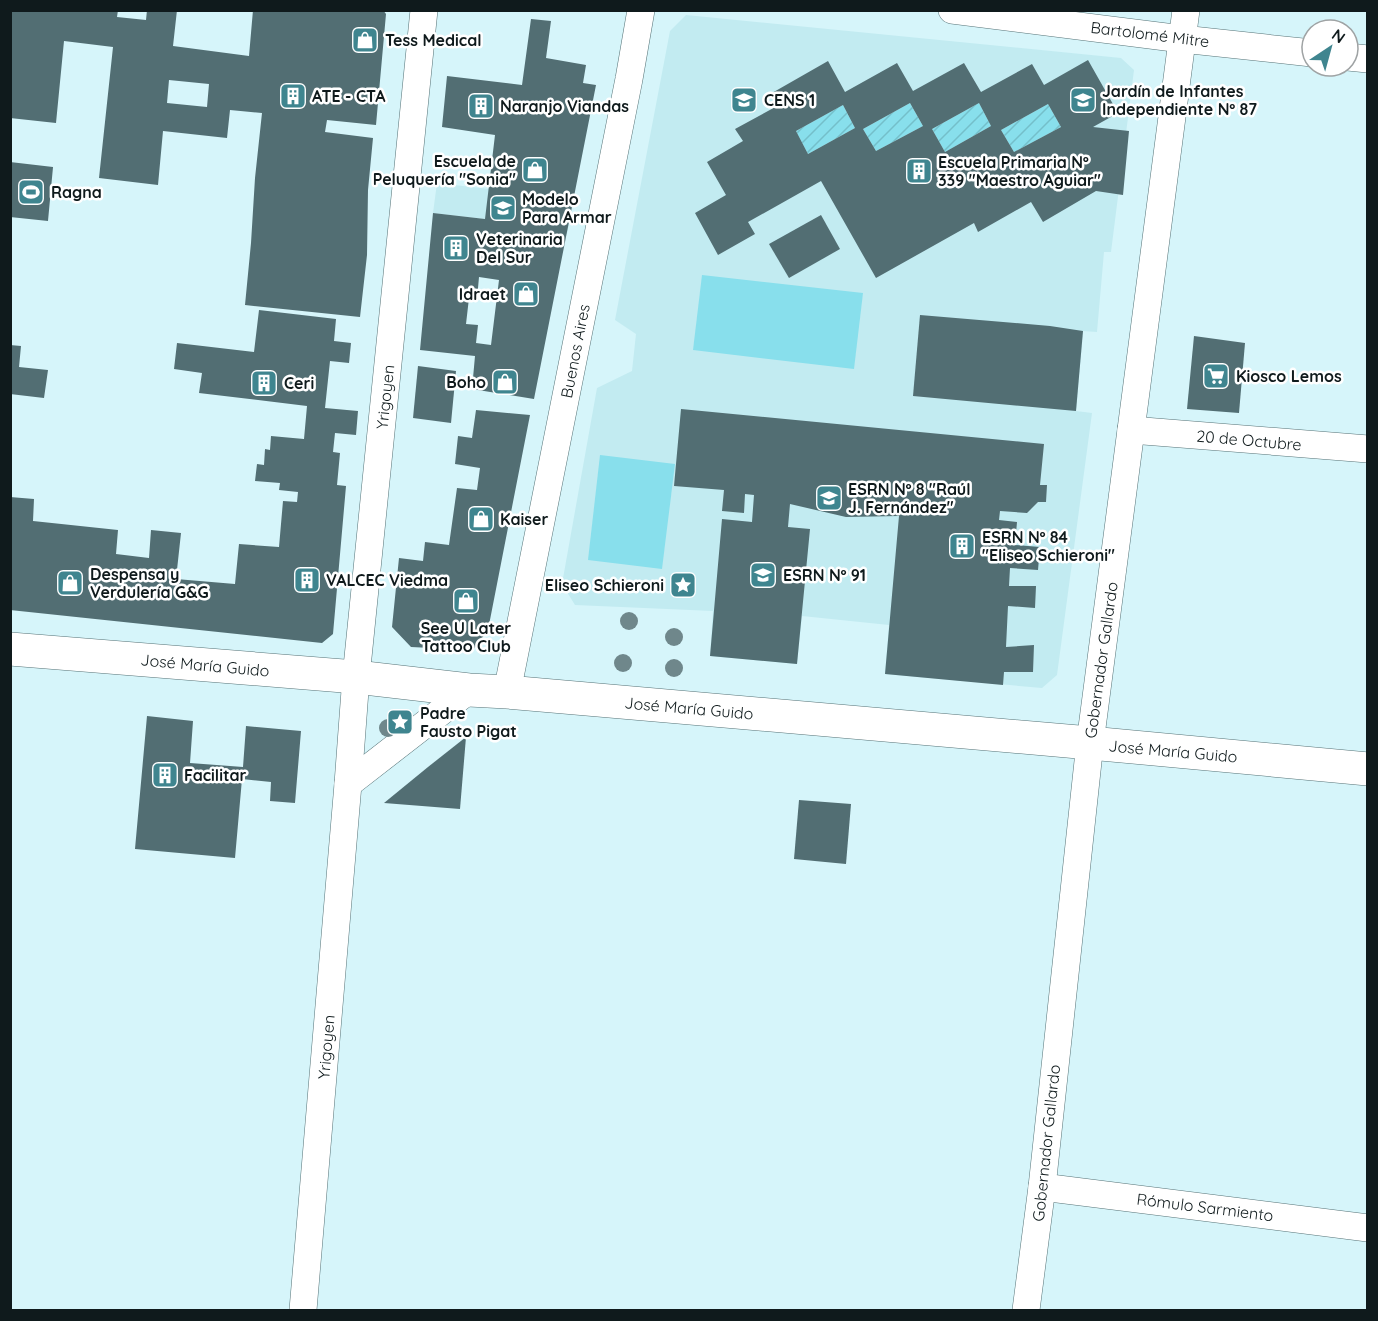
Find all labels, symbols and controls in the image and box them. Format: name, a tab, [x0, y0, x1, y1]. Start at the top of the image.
street label: Bartolomé Mitre	[1090, 17, 1210, 51]
north arrow	[1300, 18, 1360, 78]
text: N	[1328, 24, 1349, 47]
shop icon: Tess Medical	[350, 25, 380, 55]
place label: Tess Medical	[385, 30, 482, 50]
building icon: ATE - CTA	[278, 81, 308, 111]
place label: Jardín de Infantes Independiente Nº 87	[1102, 81, 1257, 119]
school or university icon: CENS 1	[729, 85, 759, 115]
school or university icon: Jardín de Infantes Independiente Nº 87	[1068, 85, 1098, 115]
place label: ATE - CTA	[312, 86, 386, 106]
place label: CENS 1	[764, 90, 815, 110]
building icon: Naranjo Viandas	[466, 91, 496, 121]
place label: Naranjo Viandas	[500, 96, 629, 116]
place label: Escuela de Peluquería "Sonia"	[373, 151, 516, 189]
place label: Escuela Primaria Nº 339 "Maestro Aguiar"	[938, 152, 1101, 190]
shop icon: Escuela de Peluquería "Sonia"	[520, 155, 550, 185]
building icon: Escuela Primaria Nº 339 "Maestro Aguiar"	[904, 156, 934, 186]
sports icon: Ragna	[16, 177, 46, 207]
place label: Ragna	[51, 182, 102, 202]
place label: Modelo Para Armar	[522, 189, 612, 227]
school or university icon: Modelo Para Armar	[488, 193, 518, 223]
place label: Veterinaria Del Sur	[476, 229, 563, 267]
building icon: Veterinaria Del Sur	[441, 233, 471, 263]
shop icon: Idraet	[511, 279, 541, 309]
place label: Idraet	[459, 284, 506, 304]
street label: Buenos Aires	[556, 302, 594, 400]
supermarket icon: Kiosco Lemos	[1201, 361, 1231, 391]
street label: Yrigoyen	[372, 364, 398, 430]
place label: Kiosco Lemos	[1236, 366, 1342, 386]
shop icon: Boho	[490, 367, 520, 397]
building icon: Ceri	[249, 368, 279, 398]
place label: Boho	[446, 372, 486, 392]
place label: Ceri	[284, 373, 314, 393]
street label: 20 de Octubre	[1196, 425, 1302, 455]
place label: ESRN Nº 8 "Raúl J. Fernández"	[848, 479, 971, 517]
school or university icon: ESRN Nº 8 "Raúl J. Fernández"	[814, 483, 844, 513]
shop icon: Kaiser	[466, 504, 496, 534]
place label: Kaiser	[500, 509, 548, 529]
place label: ESRN Nº 84 "Eliseo Schieroni"	[982, 527, 1115, 565]
building icon: ESRN Nº 84 "Eliseo Schieroni"	[947, 531, 977, 561]
school or university icon: ESRN Nº 91	[748, 560, 778, 590]
place label: Despensa y Verdulería G&G	[90, 564, 209, 602]
building icon: VALCEC Viedma	[292, 565, 322, 595]
place label: ESRN Nº 91	[783, 565, 866, 585]
shop icon: Despensa y Verdulería G&G	[55, 568, 85, 598]
place label: VALCEC Viedma	[326, 570, 448, 590]
place icon: Eliseo Schieroni	[668, 570, 698, 600]
place label: Eliseo Schieroni	[545, 575, 664, 595]
street label: Gobernador Gallardo	[1080, 580, 1122, 740]
shop icon: See U Later Tattoo Club	[451, 586, 481, 616]
place label: See U Later Tattoo Club	[421, 618, 511, 656]
street label: José María Guido	[140, 649, 270, 681]
street label: José María Guido	[624, 692, 754, 724]
place label: Padre Fausto Pigat	[420, 703, 517, 741]
place icon: Padre Fausto Pigat	[385, 707, 415, 737]
street label: José María Guido	[1108, 735, 1238, 767]
building icon: Facilitar	[150, 760, 180, 790]
place label: Facilitar	[184, 765, 247, 785]
street label: Yrigoyen	[313, 1014, 339, 1080]
street label: Gobernador Gallardo	[1028, 1063, 1064, 1223]
street label: Rómulo Sarmiento	[1135, 1189, 1275, 1225]

